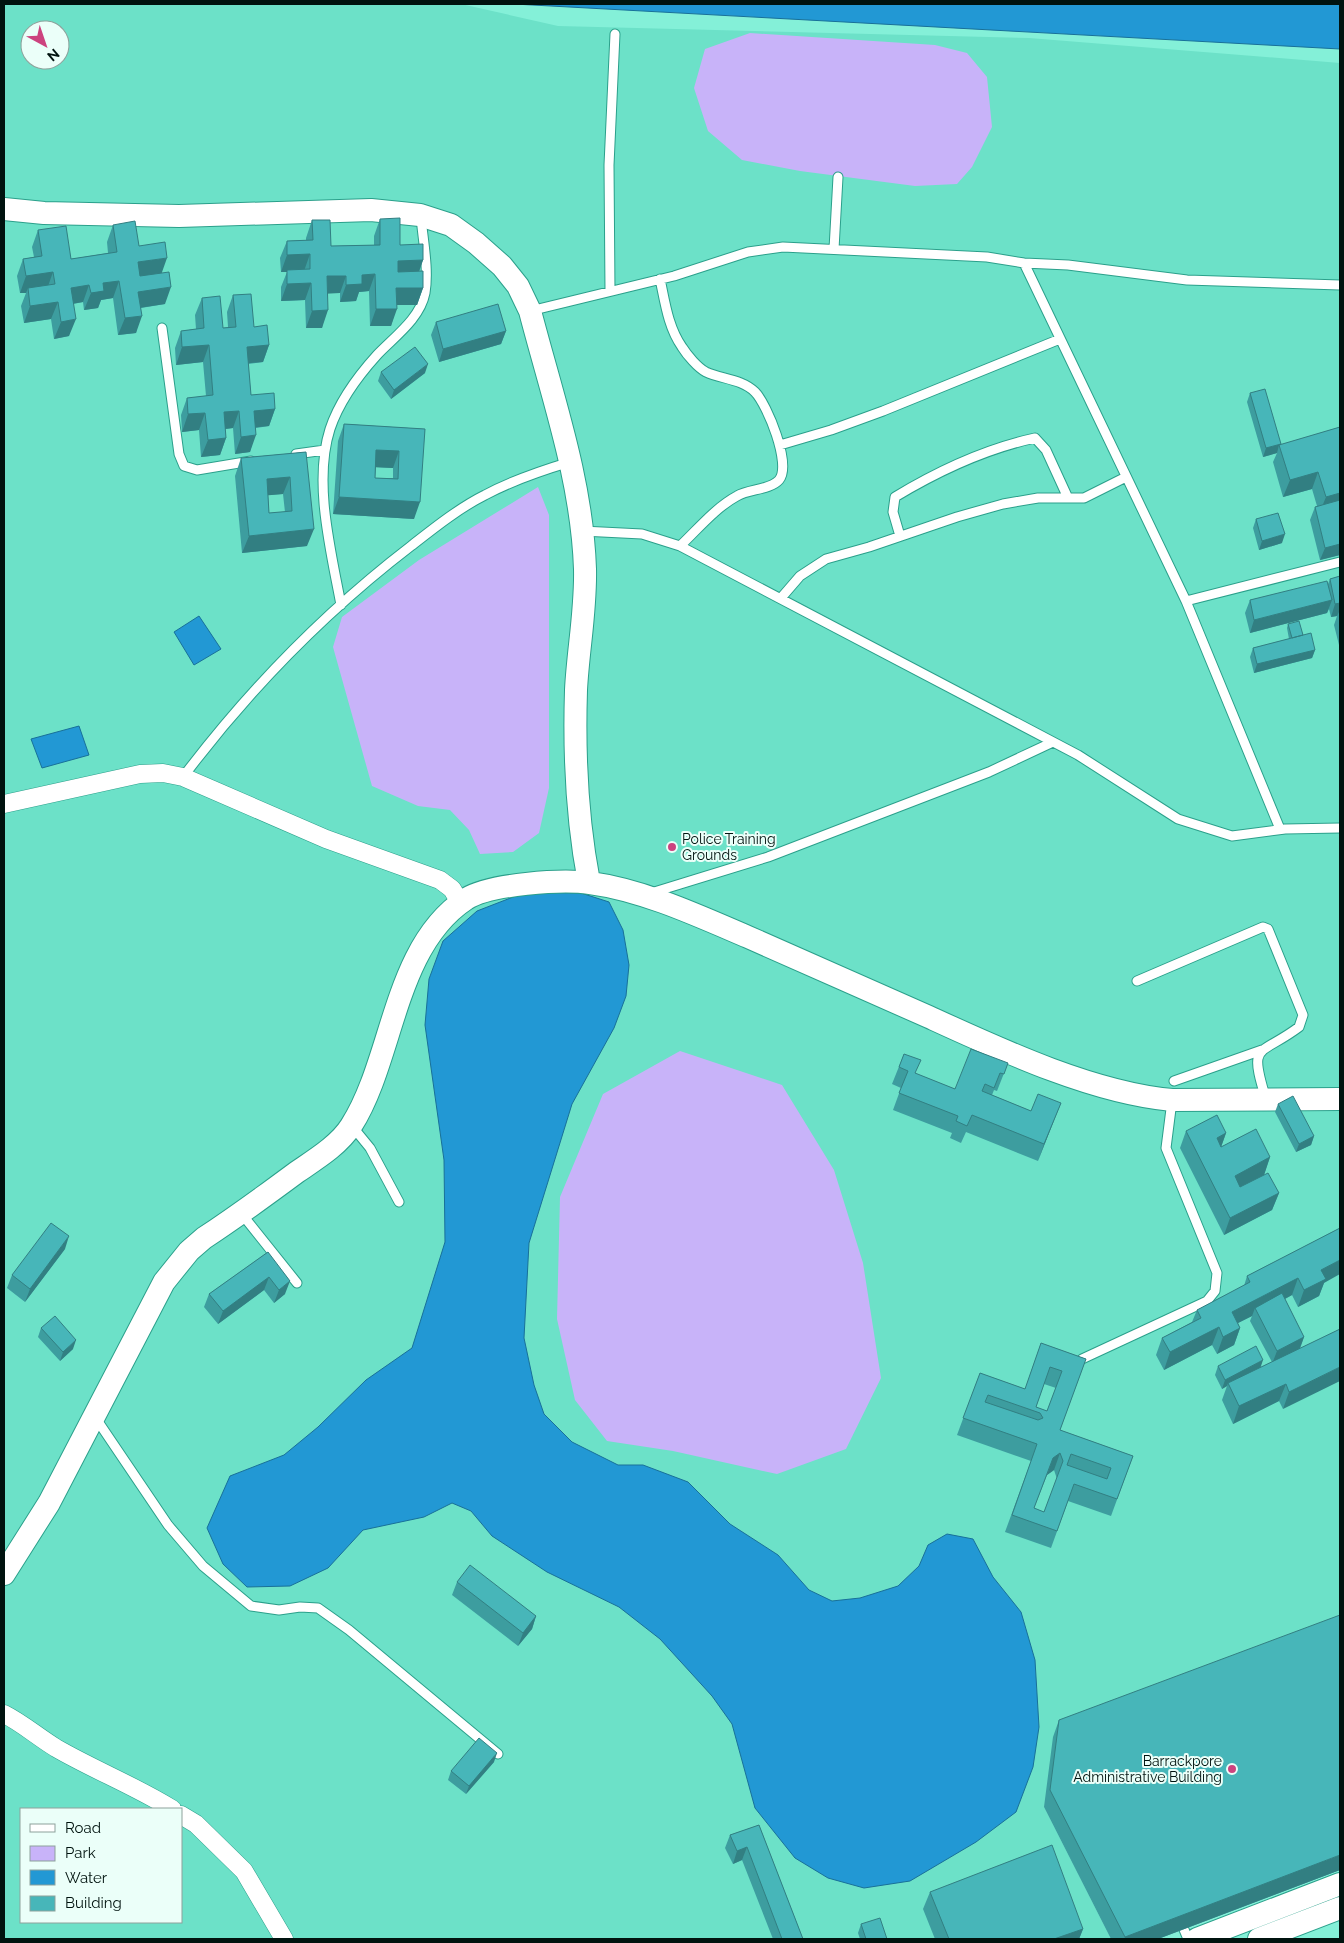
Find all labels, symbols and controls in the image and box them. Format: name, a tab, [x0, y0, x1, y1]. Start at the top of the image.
north arrow	[20, 20, 70, 70]
text: N	[44, 45, 63, 65]
place label: Police Training Grounds	[682, 831, 776, 863]
marker: Police Training Grounds	[666, 841, 678, 853]
place label: Barrackpore Administrative Building	[1073, 1753, 1222, 1785]
marker: Barrackpore Administrative Building	[1226, 1763, 1238, 1775]
legend	[20, 1808, 182, 1923]
text: Road	[65, 1819, 101, 1837]
text: Park	[65, 1844, 96, 1862]
text: Water	[65, 1869, 108, 1887]
text: Building	[65, 1894, 122, 1912]

